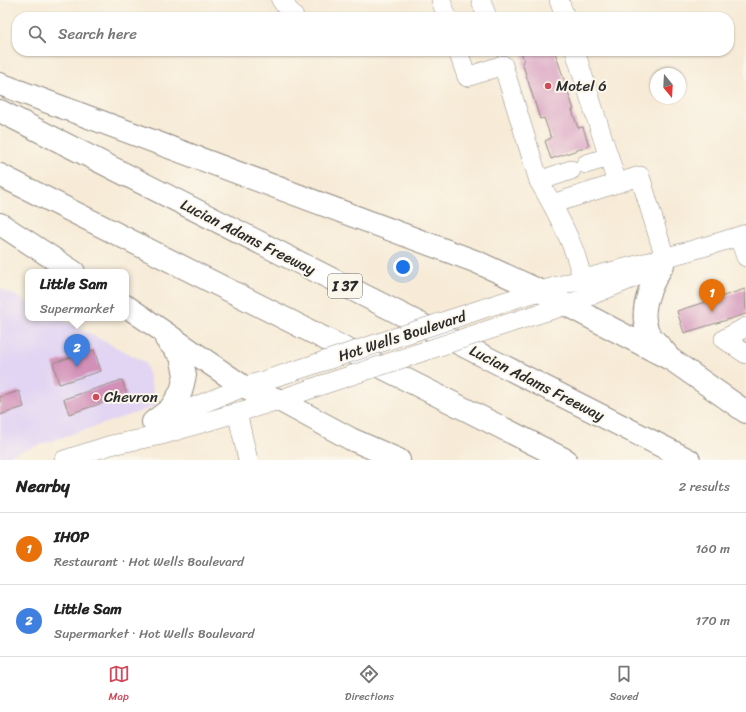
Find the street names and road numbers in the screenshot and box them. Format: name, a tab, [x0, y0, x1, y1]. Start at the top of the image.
street label: Lucian Adams Freeway	[176, 192, 320, 282]
road number: I 37	[328, 274, 362, 298]
street label: Hot Wells Boulevard	[335, 303, 470, 369]
street label: Lucian Adams Freeway	[465, 338, 609, 428]

